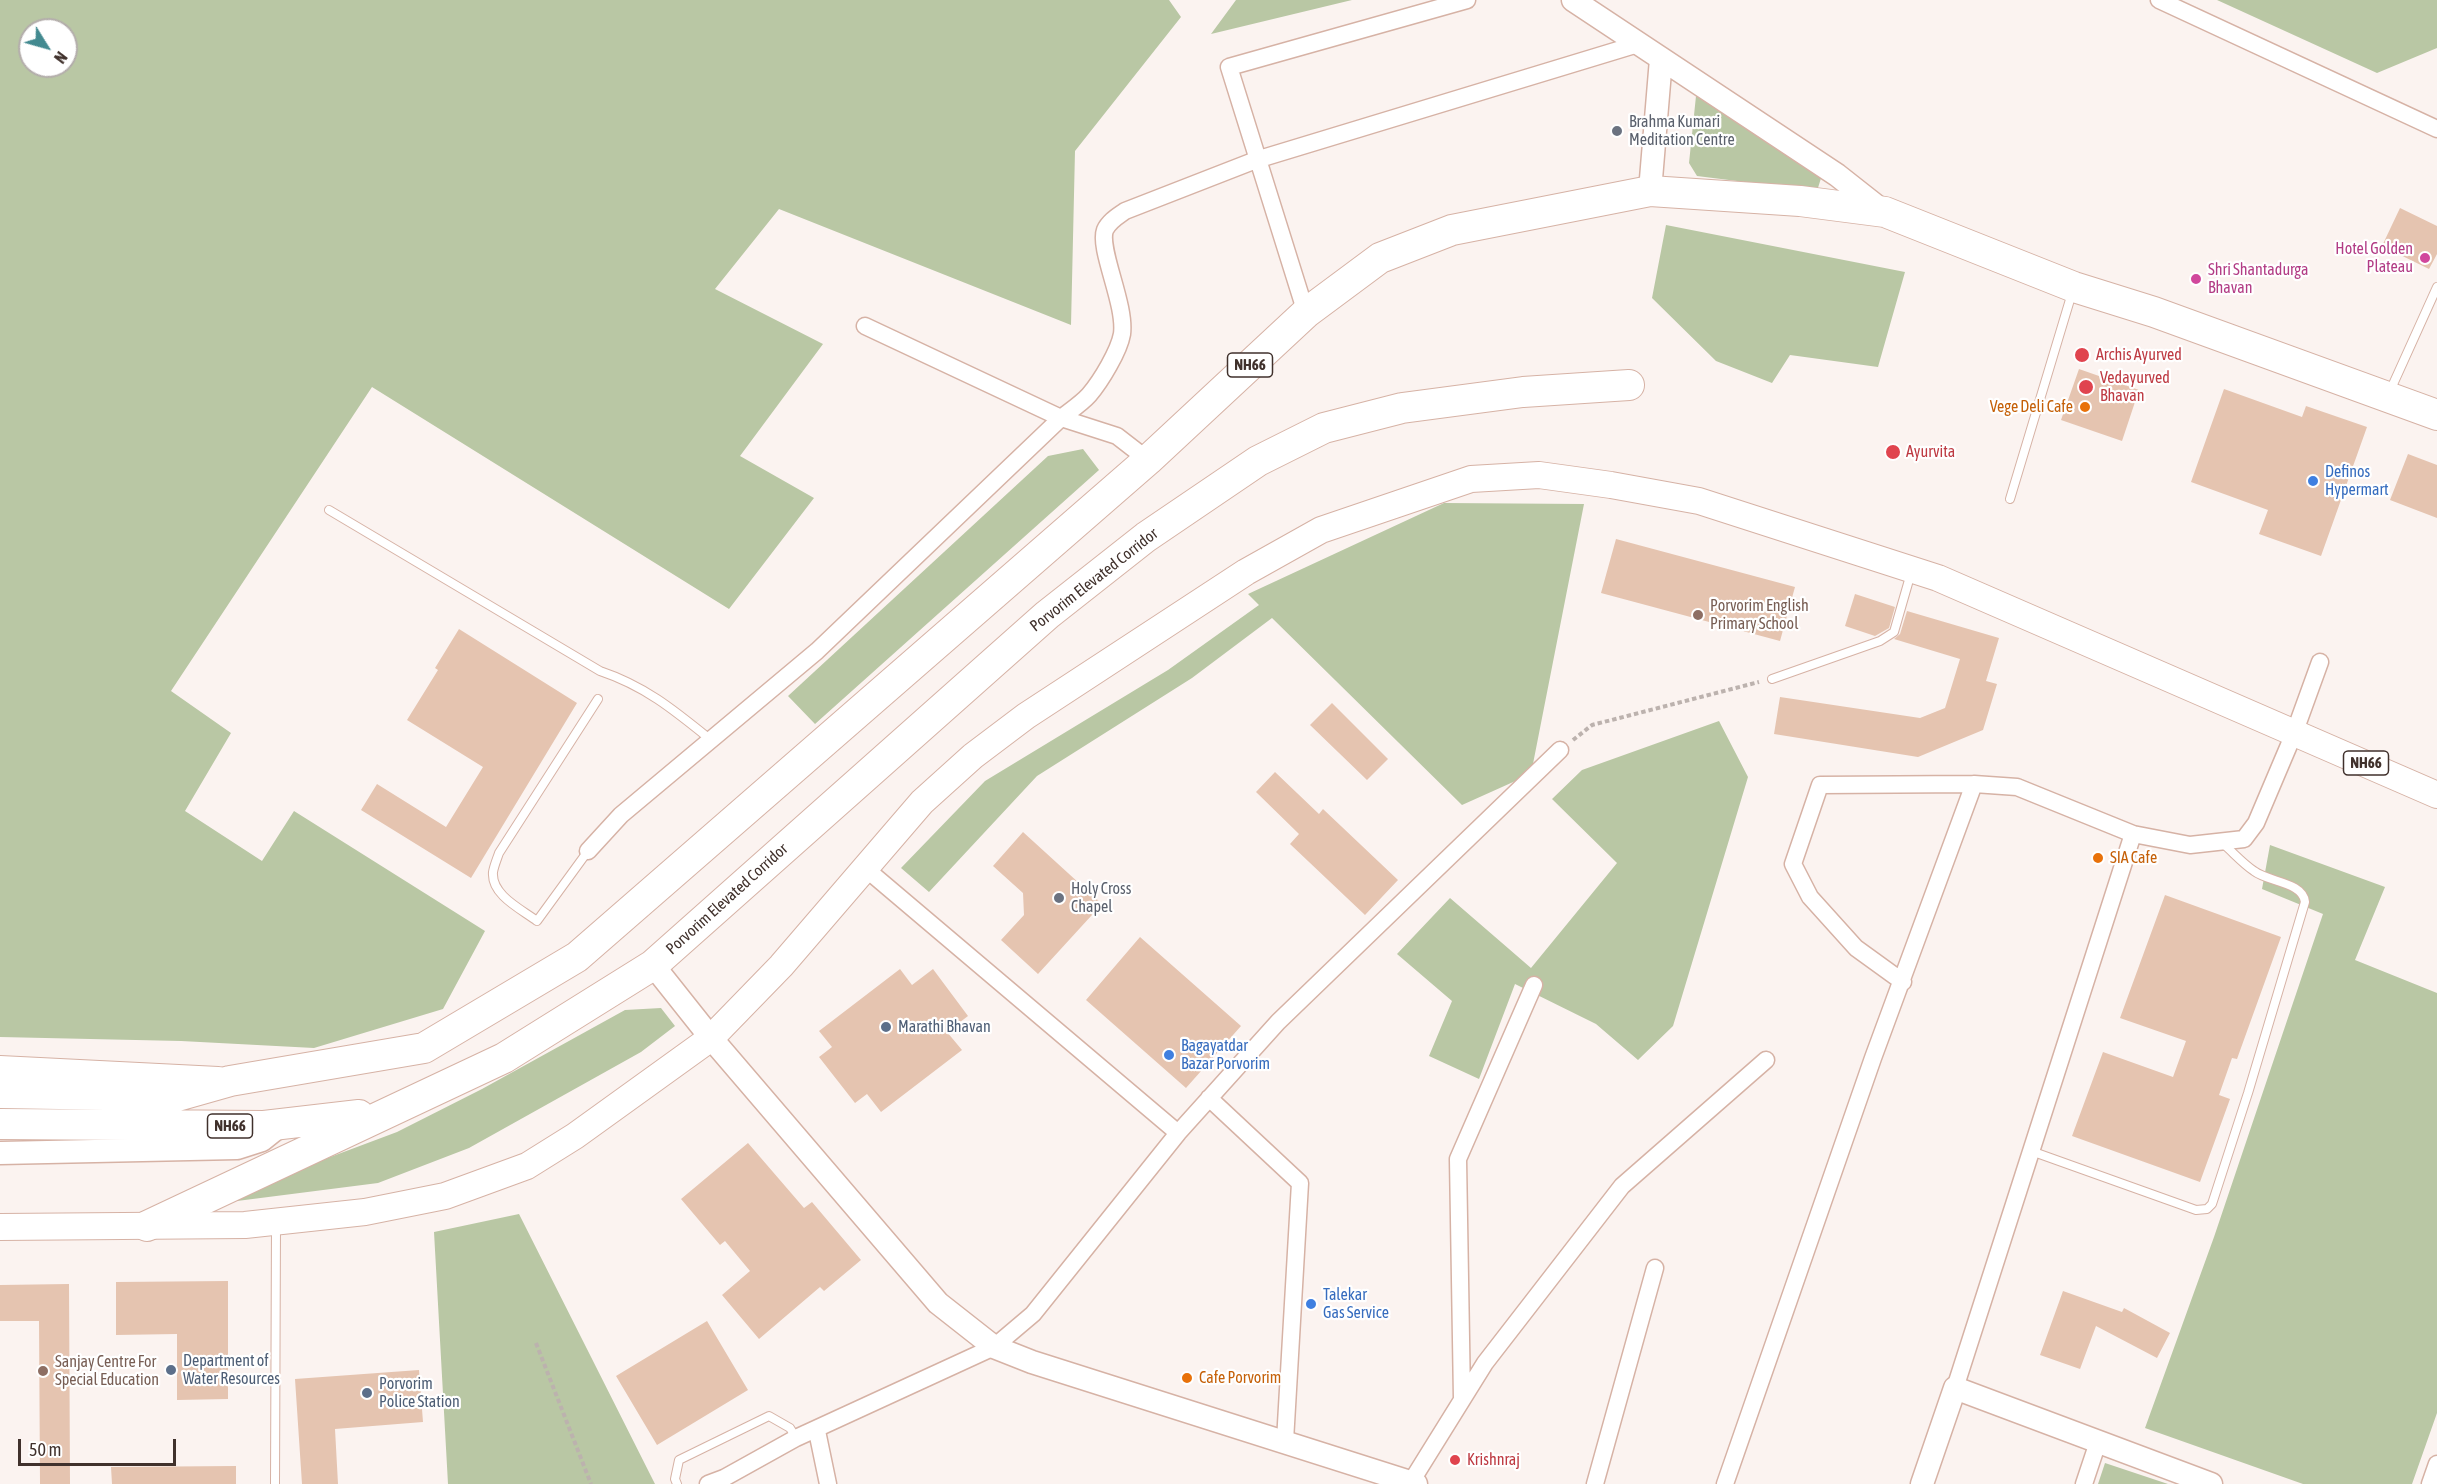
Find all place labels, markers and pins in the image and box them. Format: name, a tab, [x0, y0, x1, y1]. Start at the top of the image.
place label: Brahma Kumari Meditation Centre	[1629, 112, 1735, 150]
marker: Brahma Kumari Meditation Centre	[1610, 124, 1624, 138]
place label: Hotel Golden Plateau	[2335, 239, 2413, 277]
marker: Hotel Golden Plateau	[2418, 251, 2432, 265]
place label: Shri Shantadurga Bhavan	[2208, 260, 2308, 298]
marker: Shri Shantadurga Bhavan	[2189, 272, 2203, 286]
place label: Archis Ayurved	[2096, 345, 2182, 365]
marker: Archis Ayurved	[2073, 346, 2091, 364]
place label: Vedayurved Bhavan	[2100, 368, 2170, 406]
marker: Vedayurved Bhavan	[2077, 378, 2095, 396]
place label: Vege Deli Cafe	[1990, 397, 2073, 417]
marker: Vege Deli Cafe	[2078, 400, 2092, 414]
place label: Ayurvita	[1906, 442, 1955, 462]
marker: Ayurvita	[1884, 443, 1902, 461]
place label: Definos Hypermart	[2325, 462, 2389, 500]
marker: Definos Hypermart	[2306, 474, 2320, 488]
place label: Porvorim English Primary School	[1710, 596, 1809, 634]
marker: Porvorim English Primary School	[1691, 608, 1705, 622]
place label: SIA Cafe	[2110, 848, 2157, 868]
marker: SIA Cafe	[2091, 851, 2105, 865]
place label: Holy Cross Chapel	[1071, 879, 1131, 917]
marker: Holy Cross Chapel	[1052, 891, 1066, 905]
place label: Marathi Bhavan	[898, 1017, 991, 1037]
marker: Marathi Bhavan	[879, 1020, 893, 1034]
place label: Bagayatdar Bazar Porvorim	[1181, 1036, 1270, 1074]
marker: Bagayatdar Bazar Porvorim	[1162, 1048, 1176, 1062]
place label: Talekar Gas Service	[1323, 1285, 1389, 1323]
marker: Talekar Gas Service	[1304, 1297, 1318, 1311]
place label: Department of Water Resources	[183, 1351, 280, 1389]
place label: Sanjay Centre For Special Education	[55, 1352, 159, 1390]
marker: Department of Water Resources	[164, 1363, 178, 1377]
marker: Sanjay Centre For Special Education	[36, 1364, 50, 1378]
place label: Cafe Porvorim	[1199, 1368, 1281, 1388]
marker: Cafe Porvorim	[1180, 1371, 1194, 1385]
place label: Porvorim Police Station	[379, 1374, 460, 1412]
marker: Porvorim Police Station	[360, 1386, 374, 1400]
place label: Krishnraj	[1467, 1450, 1520, 1470]
marker: Krishnraj	[1448, 1453, 1462, 1467]

